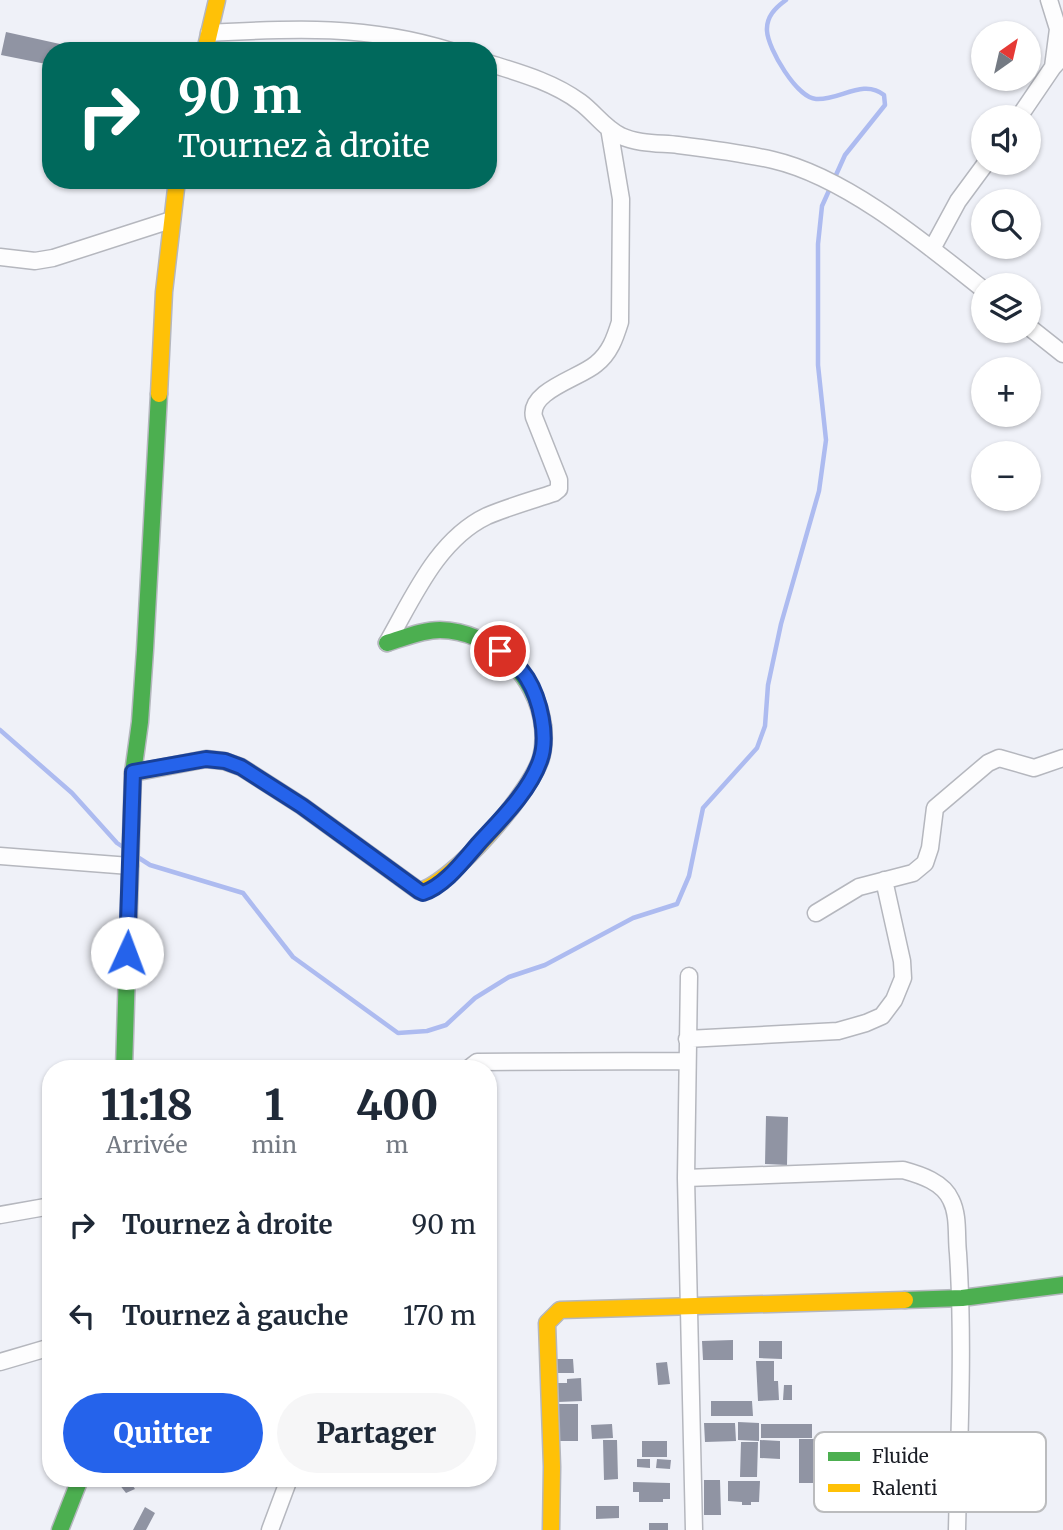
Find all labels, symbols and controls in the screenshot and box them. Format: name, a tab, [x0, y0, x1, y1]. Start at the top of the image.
north arrow	[971, 21, 1041, 91]
map controls	[971, 21, 1041, 511]
text: 90 m	[178, 65, 302, 126]
icon: right	[63, 70, 154, 161]
button: sound	[971, 105, 1041, 175]
text: Tournez à droite	[178, 126, 430, 166]
button: search	[971, 189, 1041, 259]
button: layers	[971, 273, 1041, 343]
button: +	[971, 357, 1041, 427]
button: −	[971, 441, 1041, 511]
pin	[470, 621, 530, 681]
icon: arrive	[481, 632, 519, 670]
position arrow	[90, 916, 164, 990]
text: 11:18	[101, 1079, 193, 1131]
text: 1	[264, 1079, 284, 1131]
text: 400	[356, 1079, 438, 1131]
text: Arrivée	[106, 1130, 188, 1159]
text: min	[251, 1130, 297, 1159]
text: m	[386, 1130, 408, 1159]
icon: right	[63, 1206, 101, 1244]
text: Tournez à droite	[122, 1208, 333, 1241]
text: 90 m	[412, 1208, 476, 1241]
icon: left	[63, 1297, 101, 1335]
text: Tournez à gauche	[122, 1299, 348, 1332]
text: 170 m	[403, 1299, 476, 1332]
button: Quitter	[63, 1393, 263, 1473]
button: Partager	[277, 1393, 476, 1473]
legend	[814, 1432, 1046, 1512]
text: Fluide	[872, 1444, 929, 1468]
text: Ralenti	[872, 1476, 937, 1500]

